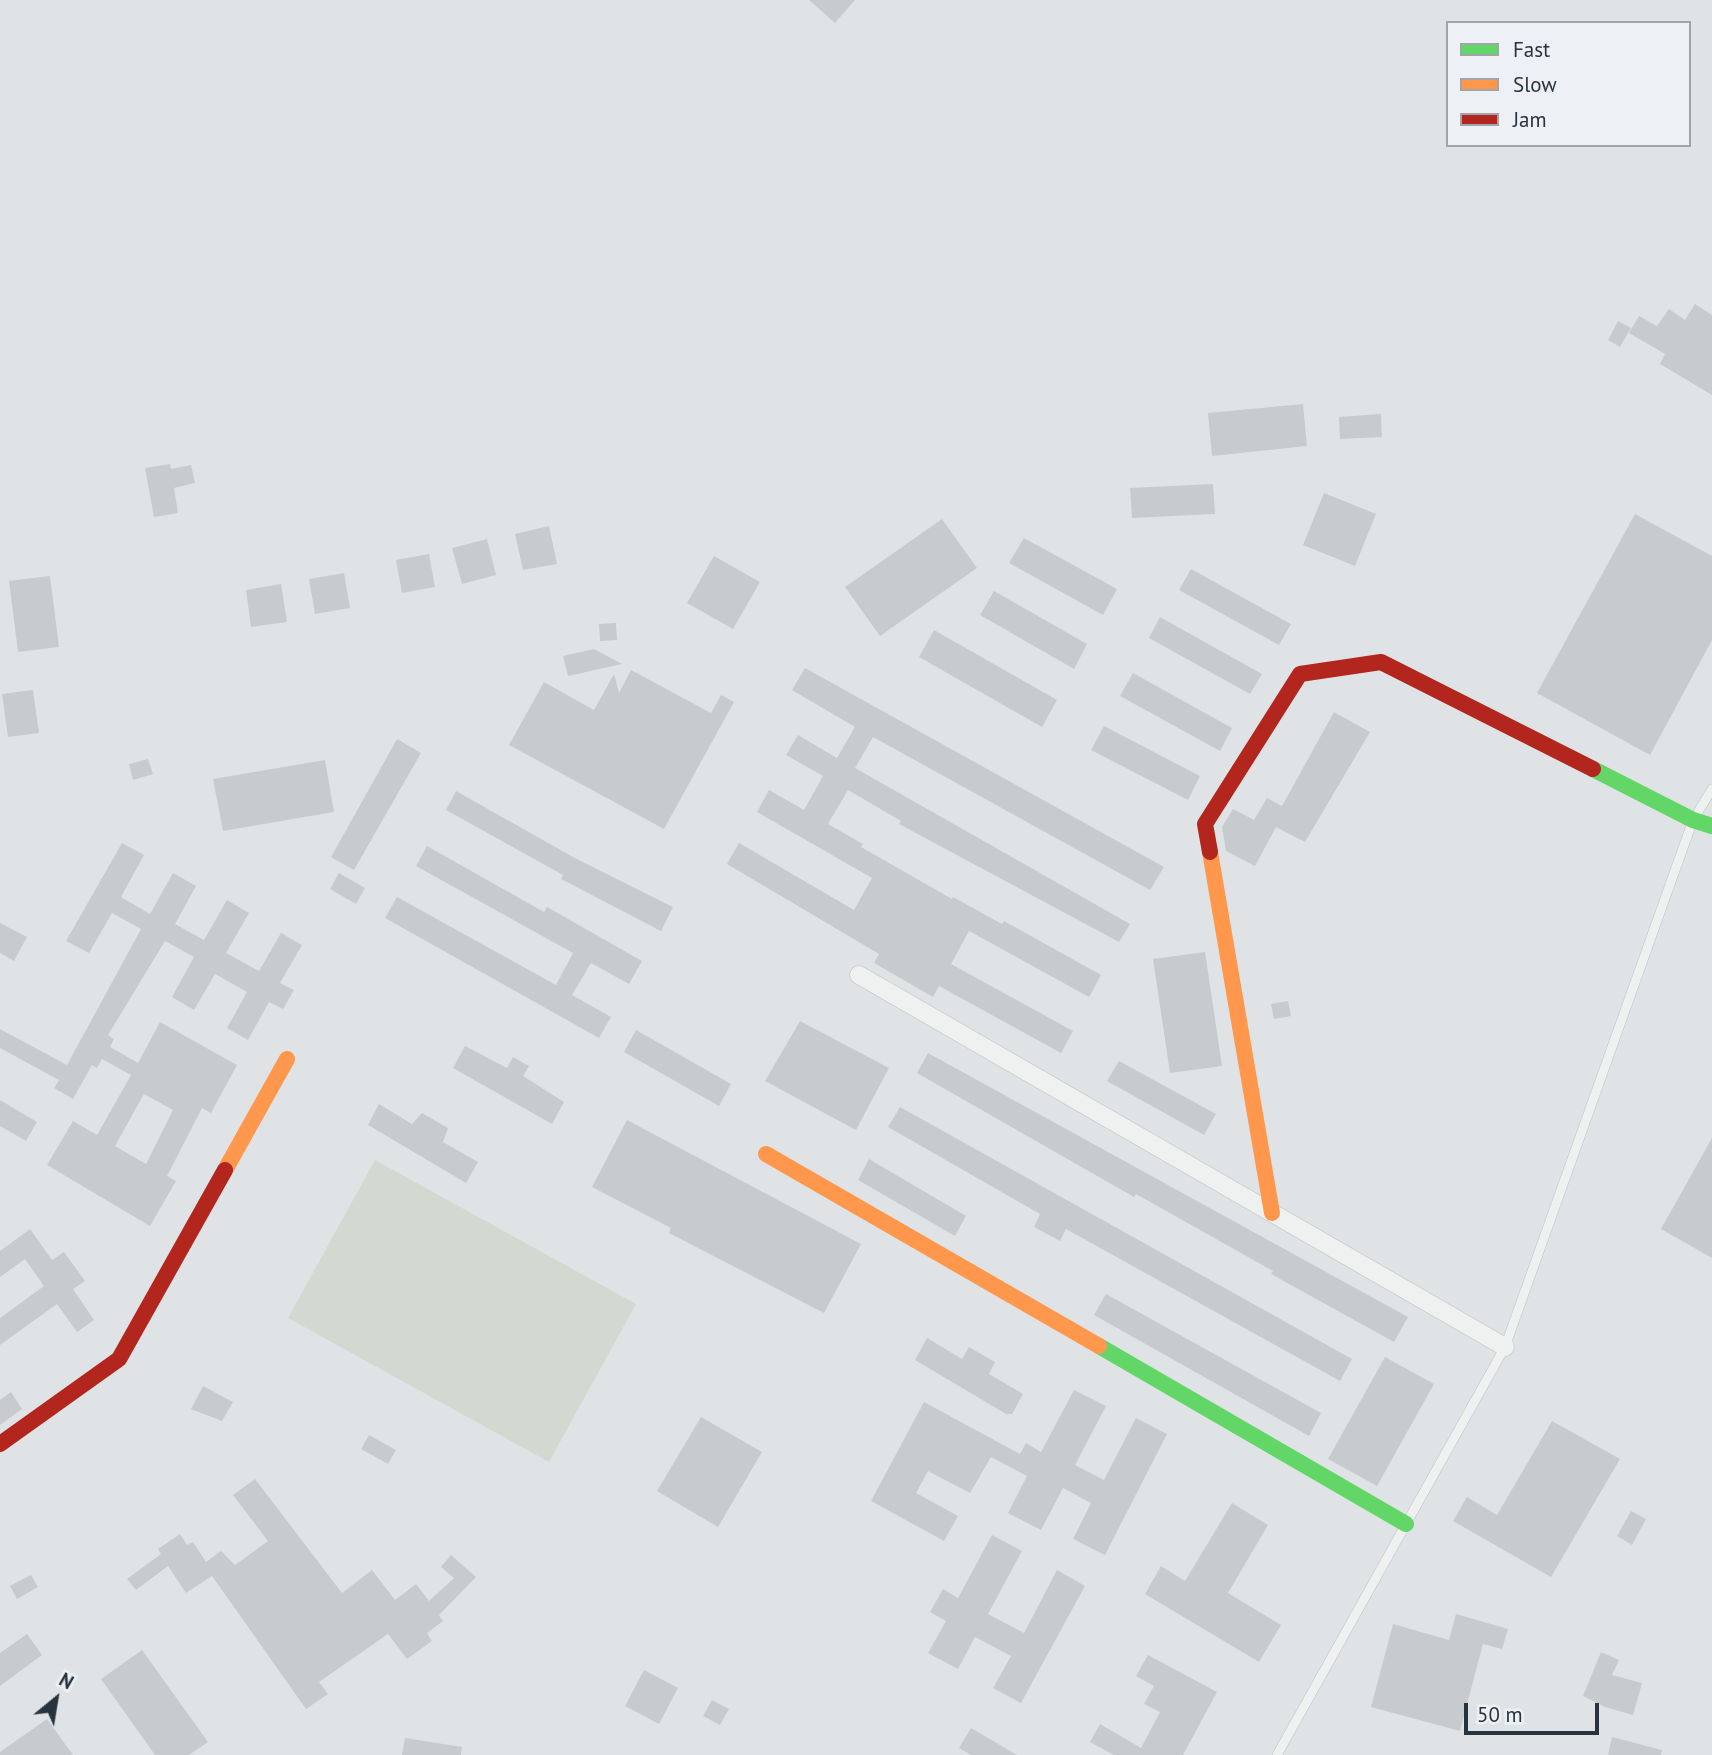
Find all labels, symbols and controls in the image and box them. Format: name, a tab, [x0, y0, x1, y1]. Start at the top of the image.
legend	[1446, 21, 1691, 147]
text: Fast	[1513, 36, 1550, 63]
text: Slow	[1513, 71, 1557, 98]
text: Jam	[1513, 106, 1547, 133]
north arrow	[21, 1664, 91, 1734]
text: N	[55, 1667, 78, 1694]
scale bar	[1467, 1688, 1602, 1732]
text: 50 m	[1477, 1701, 1523, 1728]

